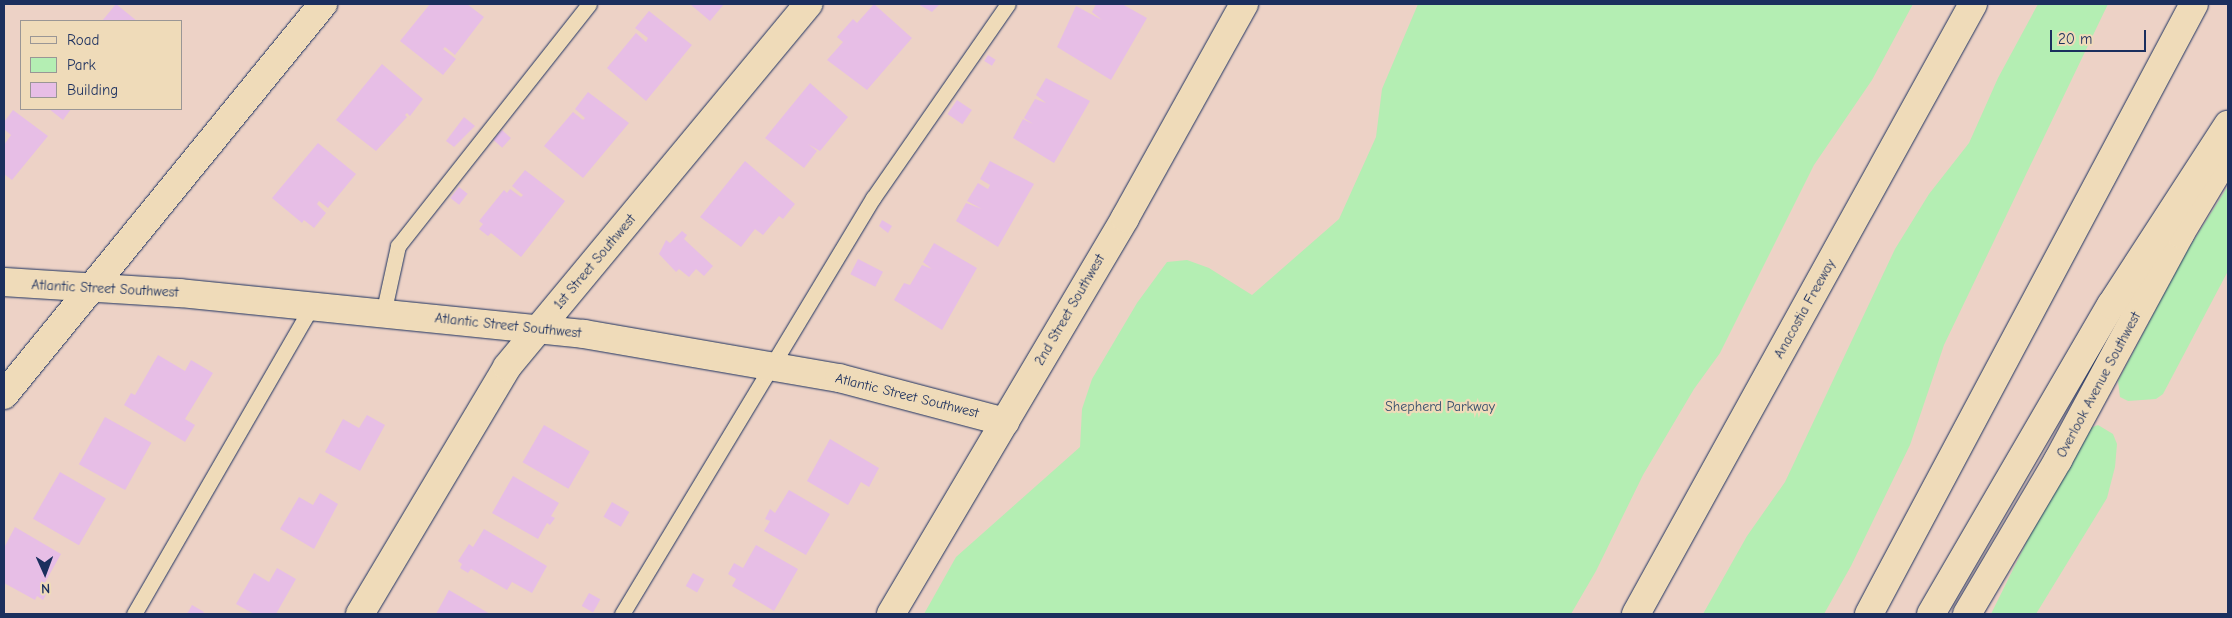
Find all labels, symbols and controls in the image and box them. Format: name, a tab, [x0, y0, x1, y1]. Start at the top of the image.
legend	[20, 20, 182, 110]
scale bar	[2052, 20, 2148, 52]
text: 20 m	[2058, 30, 2092, 48]
text: Road	[67, 31, 99, 49]
text: Park	[67, 56, 96, 74]
text: Building	[67, 81, 118, 99]
street label: 1st Street Southwest	[550, 211, 640, 313]
street label: 2nd Street Southwest	[1031, 251, 1109, 369]
street label: Anacostia Freeway	[1771, 256, 1839, 362]
street label: Atlantic Street Southwest	[31, 277, 179, 301]
street label: Overlook Avenue Southwest	[2053, 309, 2145, 461]
street label: Atlantic Street Southwest	[434, 310, 582, 342]
street label: Atlantic Street Southwest	[834, 370, 980, 422]
park label: Shepherd Parkway	[1385, 399, 1495, 415]
north arrow	[20, 548, 70, 598]
text: N	[41, 580, 50, 597]

